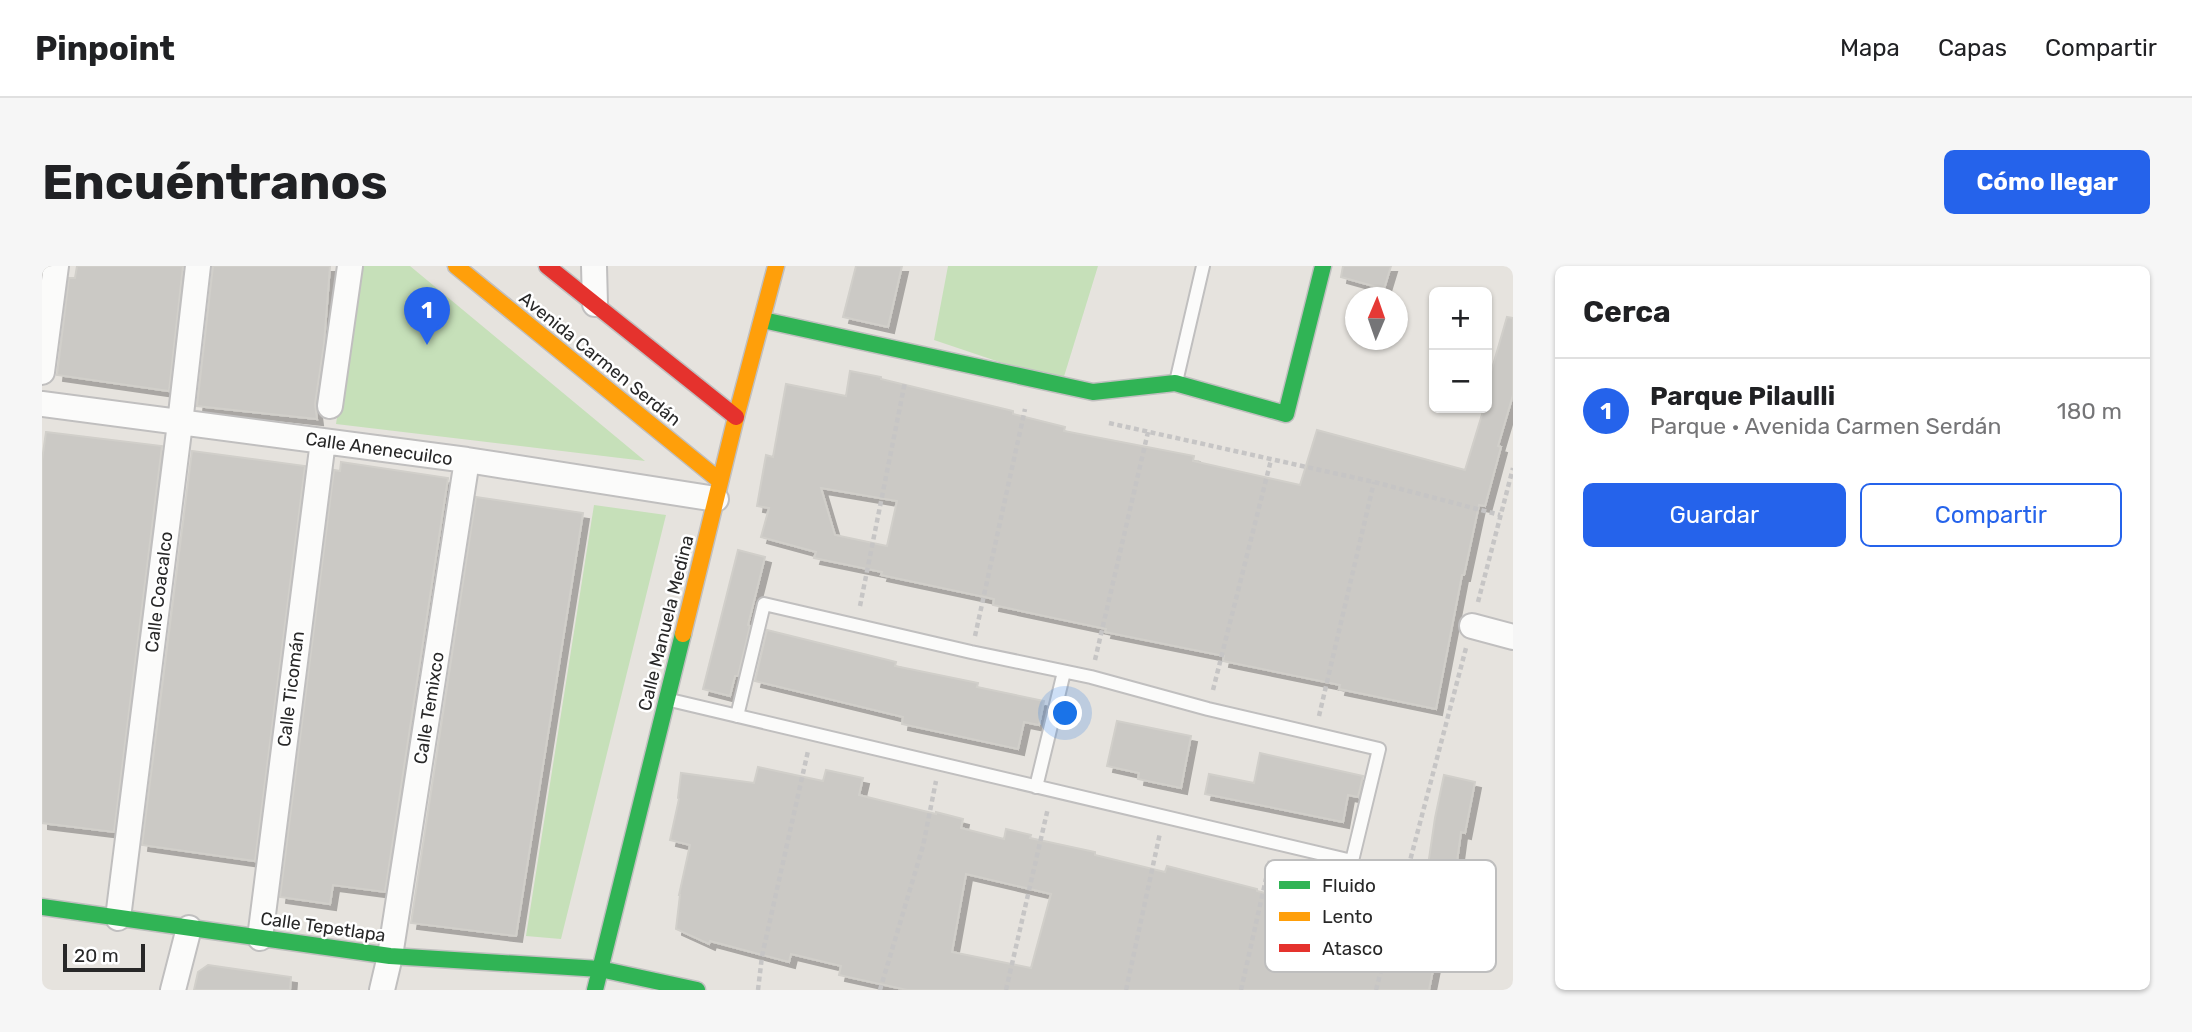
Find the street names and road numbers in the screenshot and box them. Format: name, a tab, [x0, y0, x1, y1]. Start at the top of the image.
street label: Avenida Carmen Serdán	[515, 287, 685, 431]
street label: Calle Anenecuilco	[304, 428, 454, 470]
street label: Calle Coacalco	[141, 530, 177, 654]
street label: Calle Manuela Medina	[634, 533, 698, 713]
street label: Calle Ticomán	[273, 630, 309, 748]
street label: Calle Temixco	[409, 650, 449, 766]
street label: Calle Tepetlapa	[259, 907, 387, 947]

